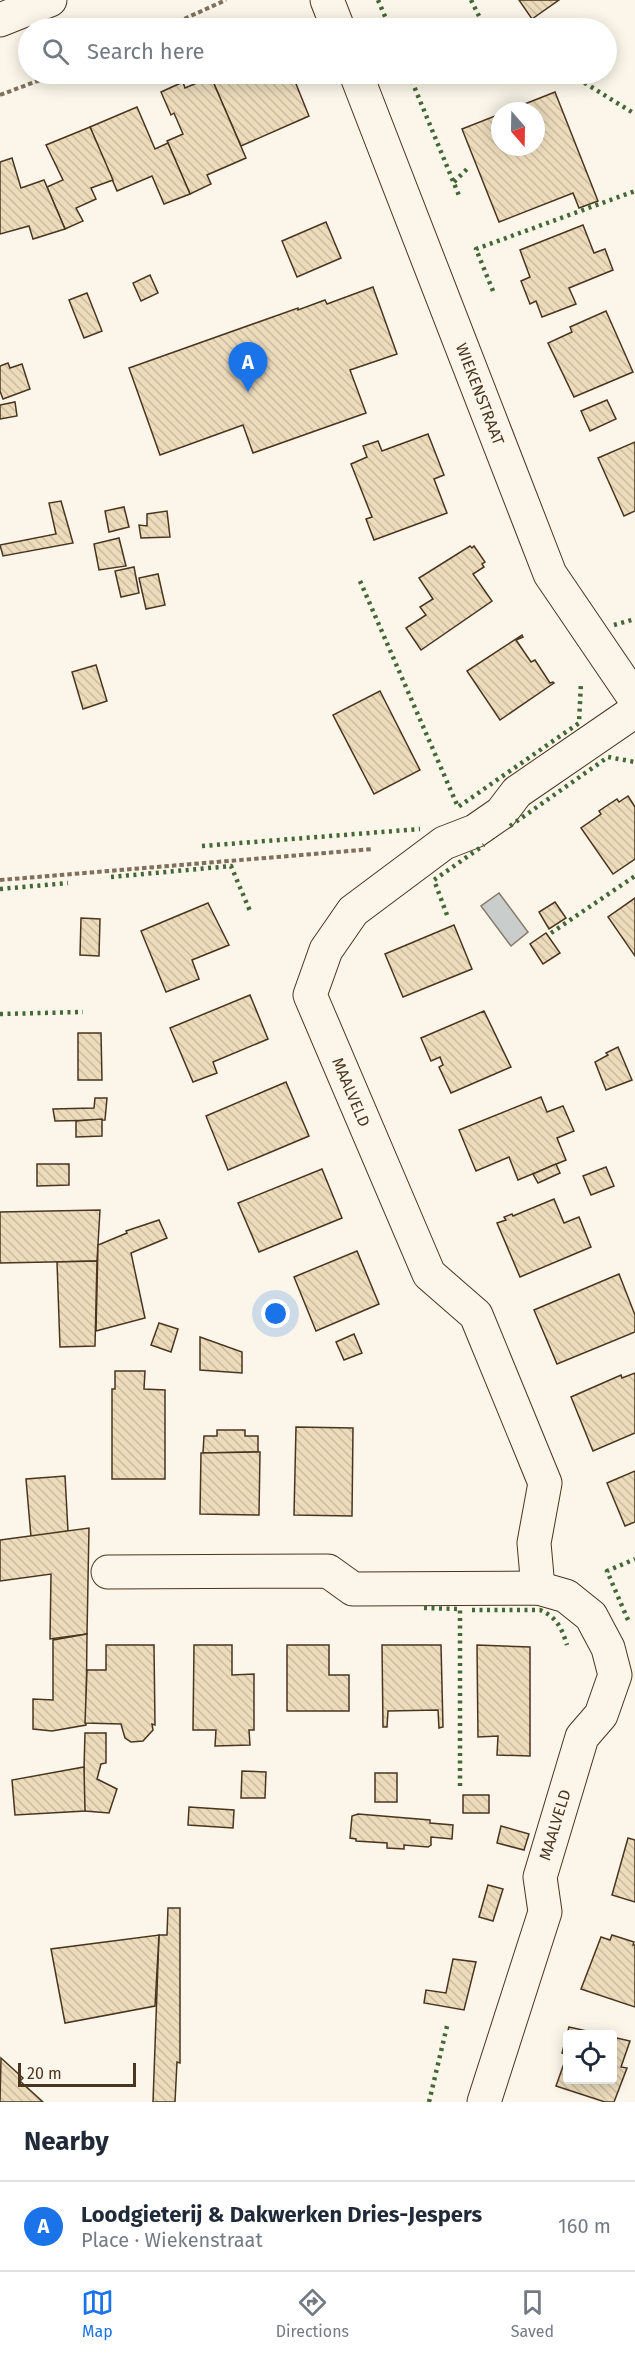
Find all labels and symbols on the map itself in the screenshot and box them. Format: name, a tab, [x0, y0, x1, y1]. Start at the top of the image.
north arrow	[491, 102, 545, 156]
street label: WIEKENSTRAAT	[452, 340, 508, 448]
pin: A	[228, 342, 268, 392]
street label: MAALVELD	[328, 1055, 374, 1129]
your location	[261, 1299, 290, 1328]
street label: MAALVELD	[535, 1787, 575, 1863]
scale bar	[18, 2060, 136, 2088]

